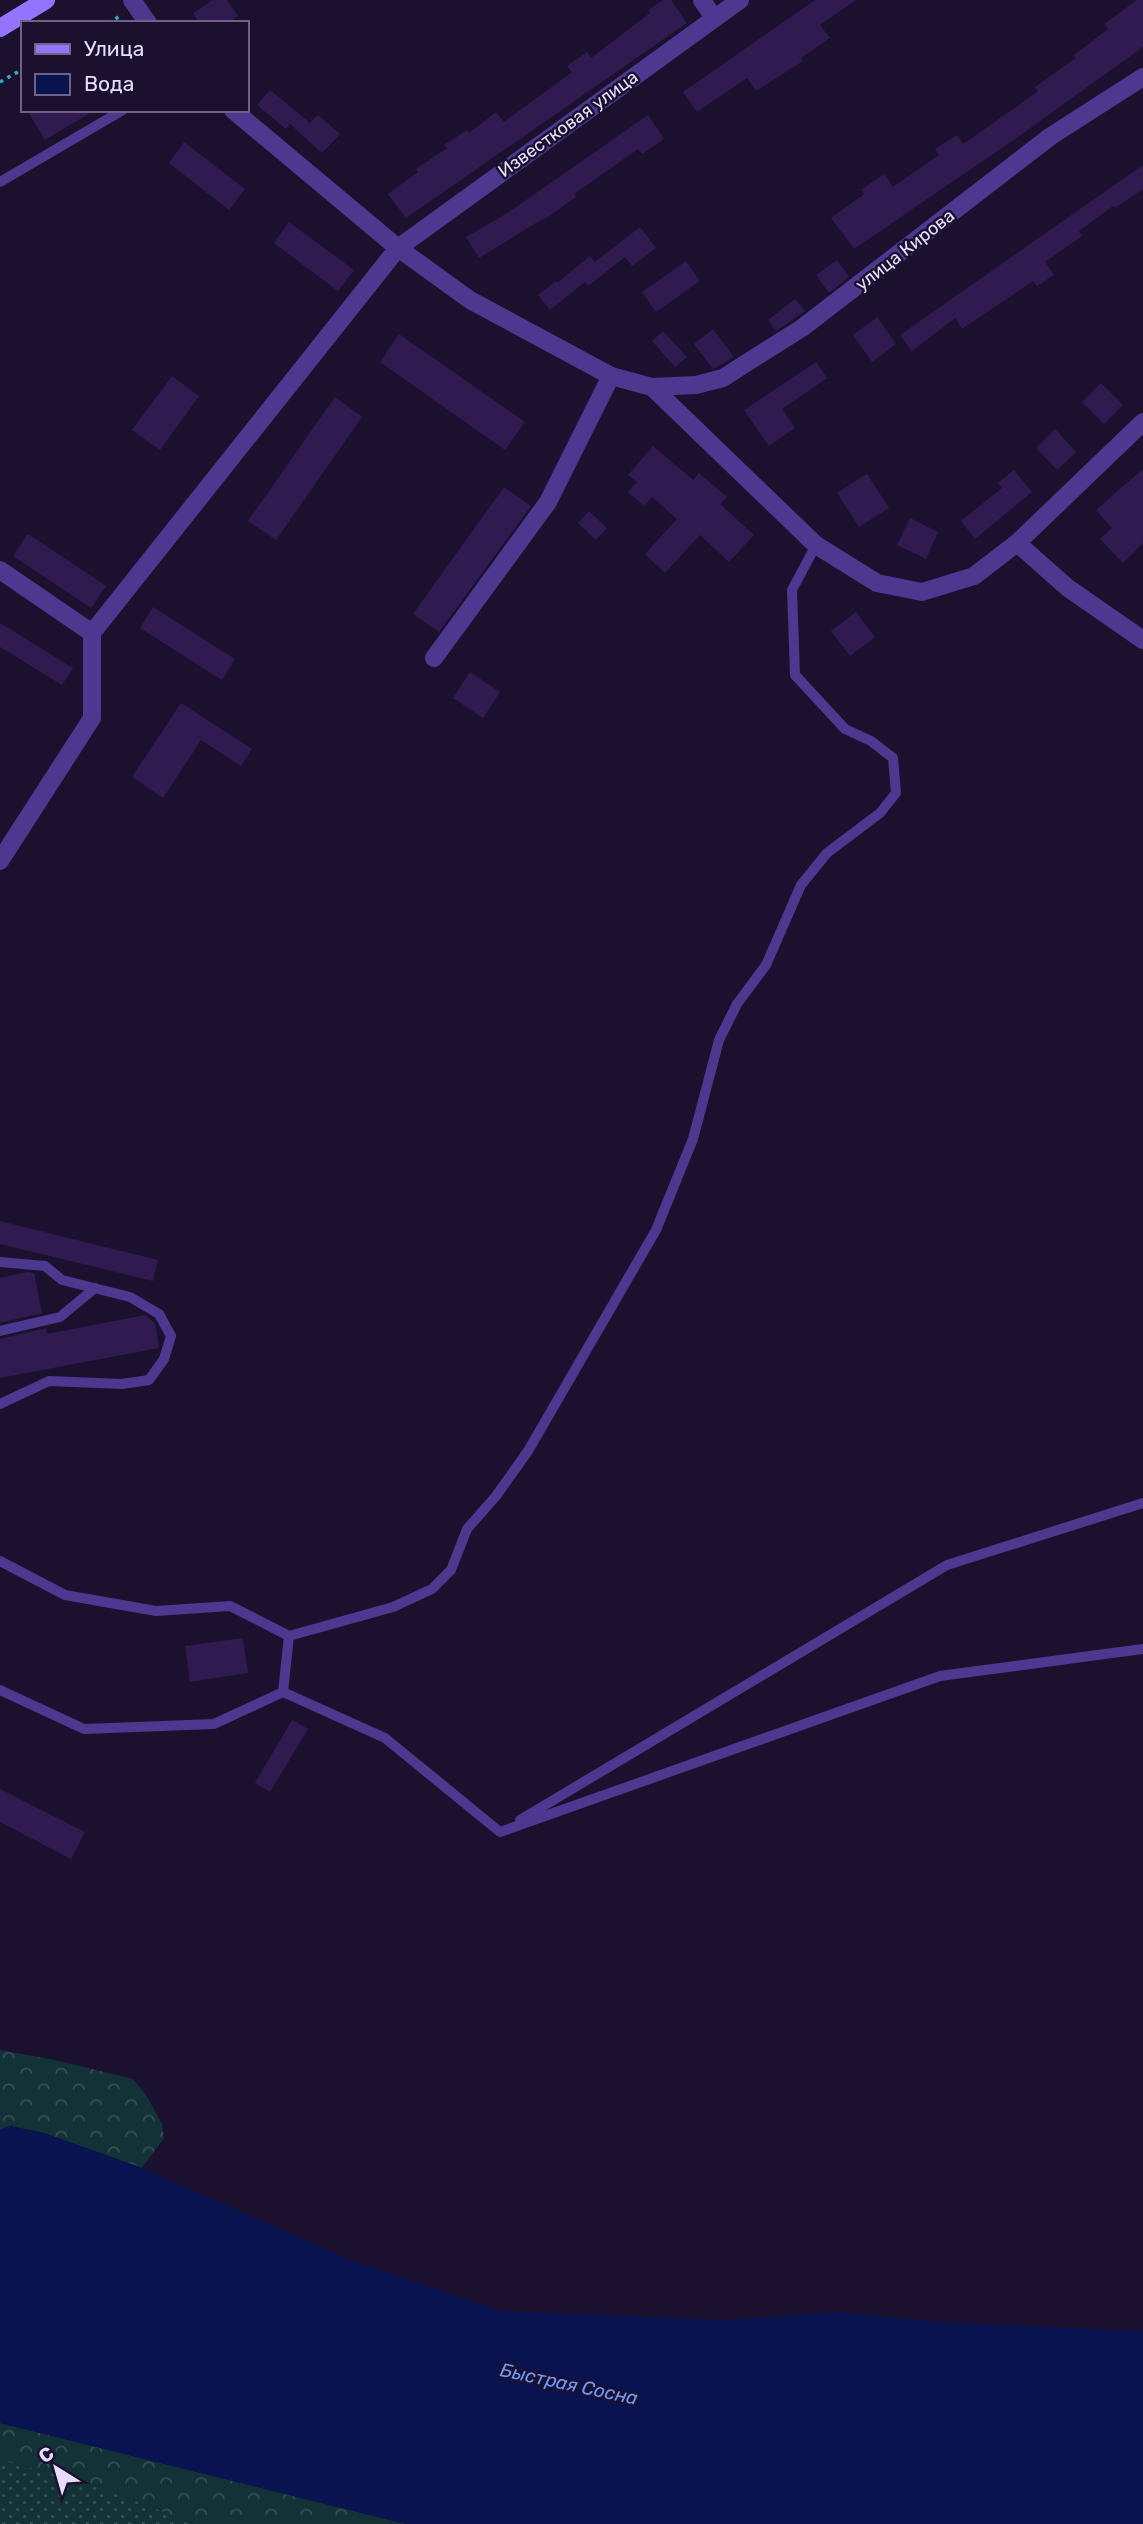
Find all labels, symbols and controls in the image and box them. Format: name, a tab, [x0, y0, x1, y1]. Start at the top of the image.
legend	[21, 21, 248, 112]
text: Улица	[84, 36, 144, 61]
street label: Известковая улица	[494, 66, 642, 182]
text: Вода	[84, 71, 134, 96]
street label: улица Кирова	[851, 204, 959, 296]
water label: Быстрая Сосна	[498, 2358, 640, 2410]
north arrow	[21, 2433, 91, 2503]
text: С	[34, 2442, 58, 2468]

